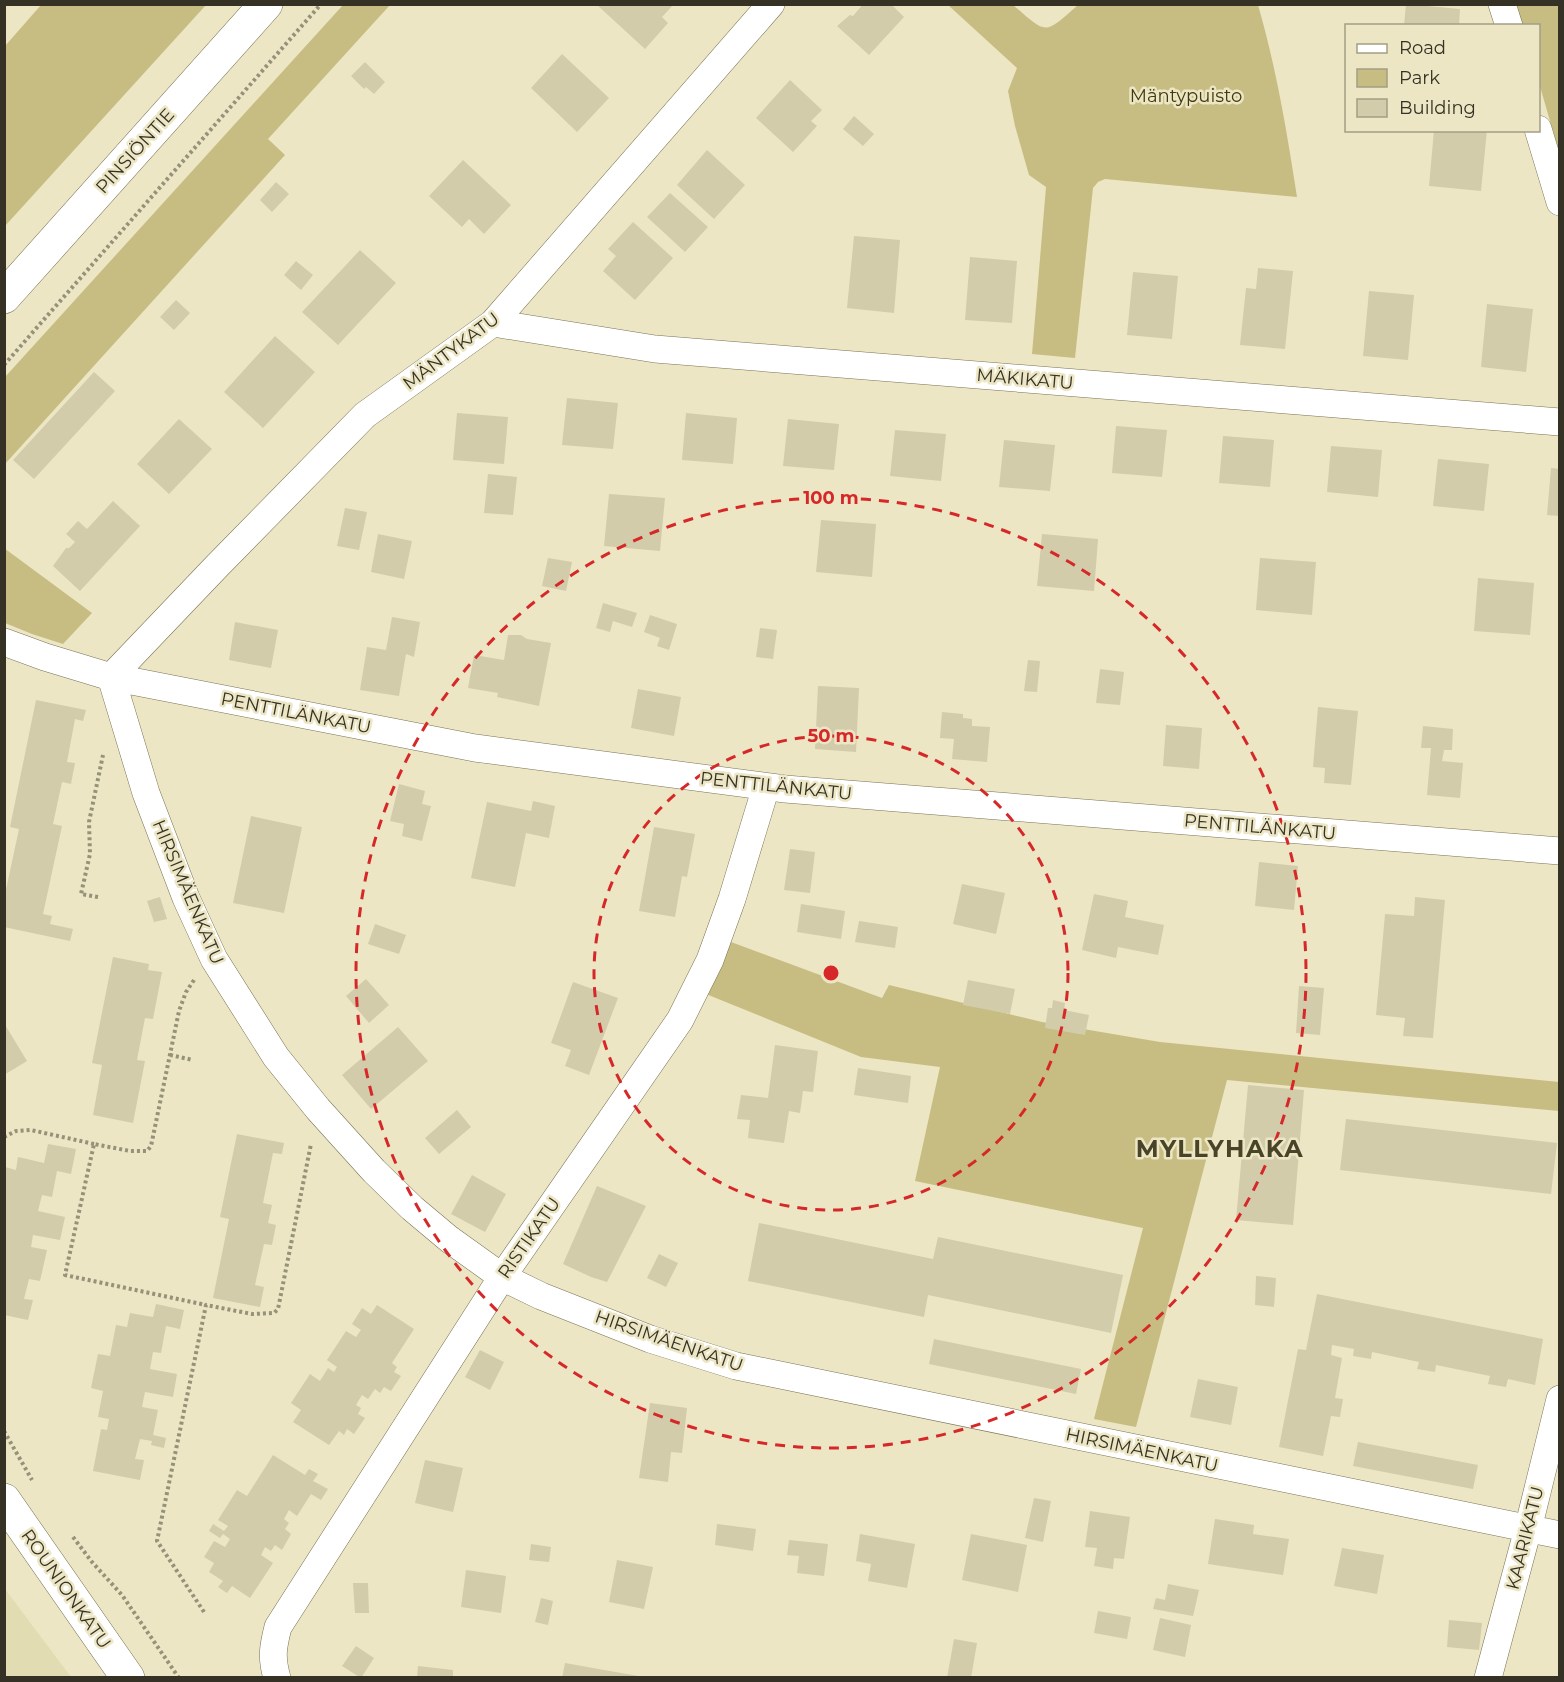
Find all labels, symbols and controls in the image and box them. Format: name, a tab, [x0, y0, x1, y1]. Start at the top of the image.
legend	[1345, 24, 1540, 132]
text: Road	[1399, 37, 1446, 59]
text: Park	[1399, 67, 1440, 89]
park label: Mäntypuisto	[1130, 85, 1242, 107]
text: Building	[1399, 97, 1476, 119]
street label: PINSIÖNTIE	[91, 104, 179, 198]
street label: MÄNTYKATU	[398, 308, 504, 394]
street label: MÄKIKATU	[976, 364, 1074, 394]
text: 100 m	[803, 487, 859, 509]
street label: PENTTILÄNKATU	[219, 688, 373, 738]
text: 50 m	[808, 725, 854, 747]
street label: PENTTILÄNKATU	[699, 767, 853, 805]
street label: PENTTILÄNKATU	[1183, 809, 1337, 845]
street label: HIRSIMÄENKATU	[148, 816, 228, 968]
centre of rings	[821, 963, 841, 983]
district label: MYLLYHAKA	[1136, 1134, 1304, 1163]
street label: RISTIKATU	[493, 1193, 565, 1283]
street label: HIRSIMÄENKATU	[592, 1305, 746, 1377]
street label: HIRSIMÄENKATU	[1064, 1423, 1220, 1477]
street label: KAARIKATU	[1502, 1484, 1548, 1592]
street label: ROUNIONKATU	[17, 1525, 115, 1653]

